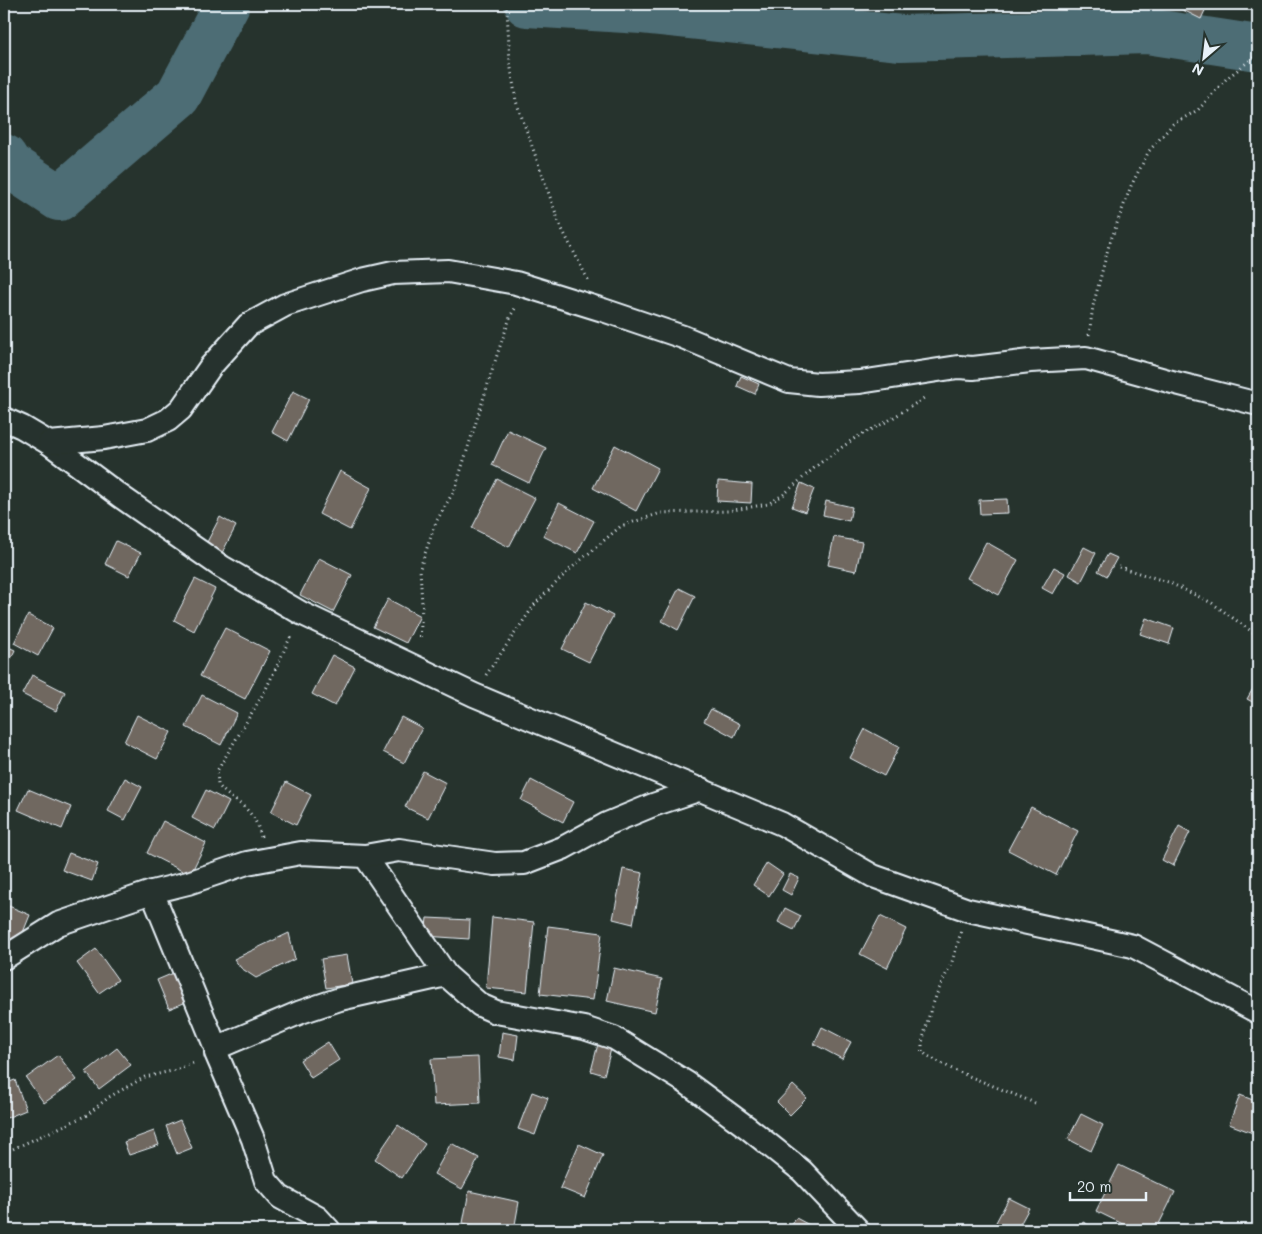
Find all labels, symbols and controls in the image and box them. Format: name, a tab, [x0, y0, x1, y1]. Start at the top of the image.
north arrow	[1180, 32, 1230, 82]
text: N	[1189, 59, 1207, 81]
scale bar	[1070, 1169, 1146, 1201]
text: 20 m	[1077, 1176, 1111, 1196]

